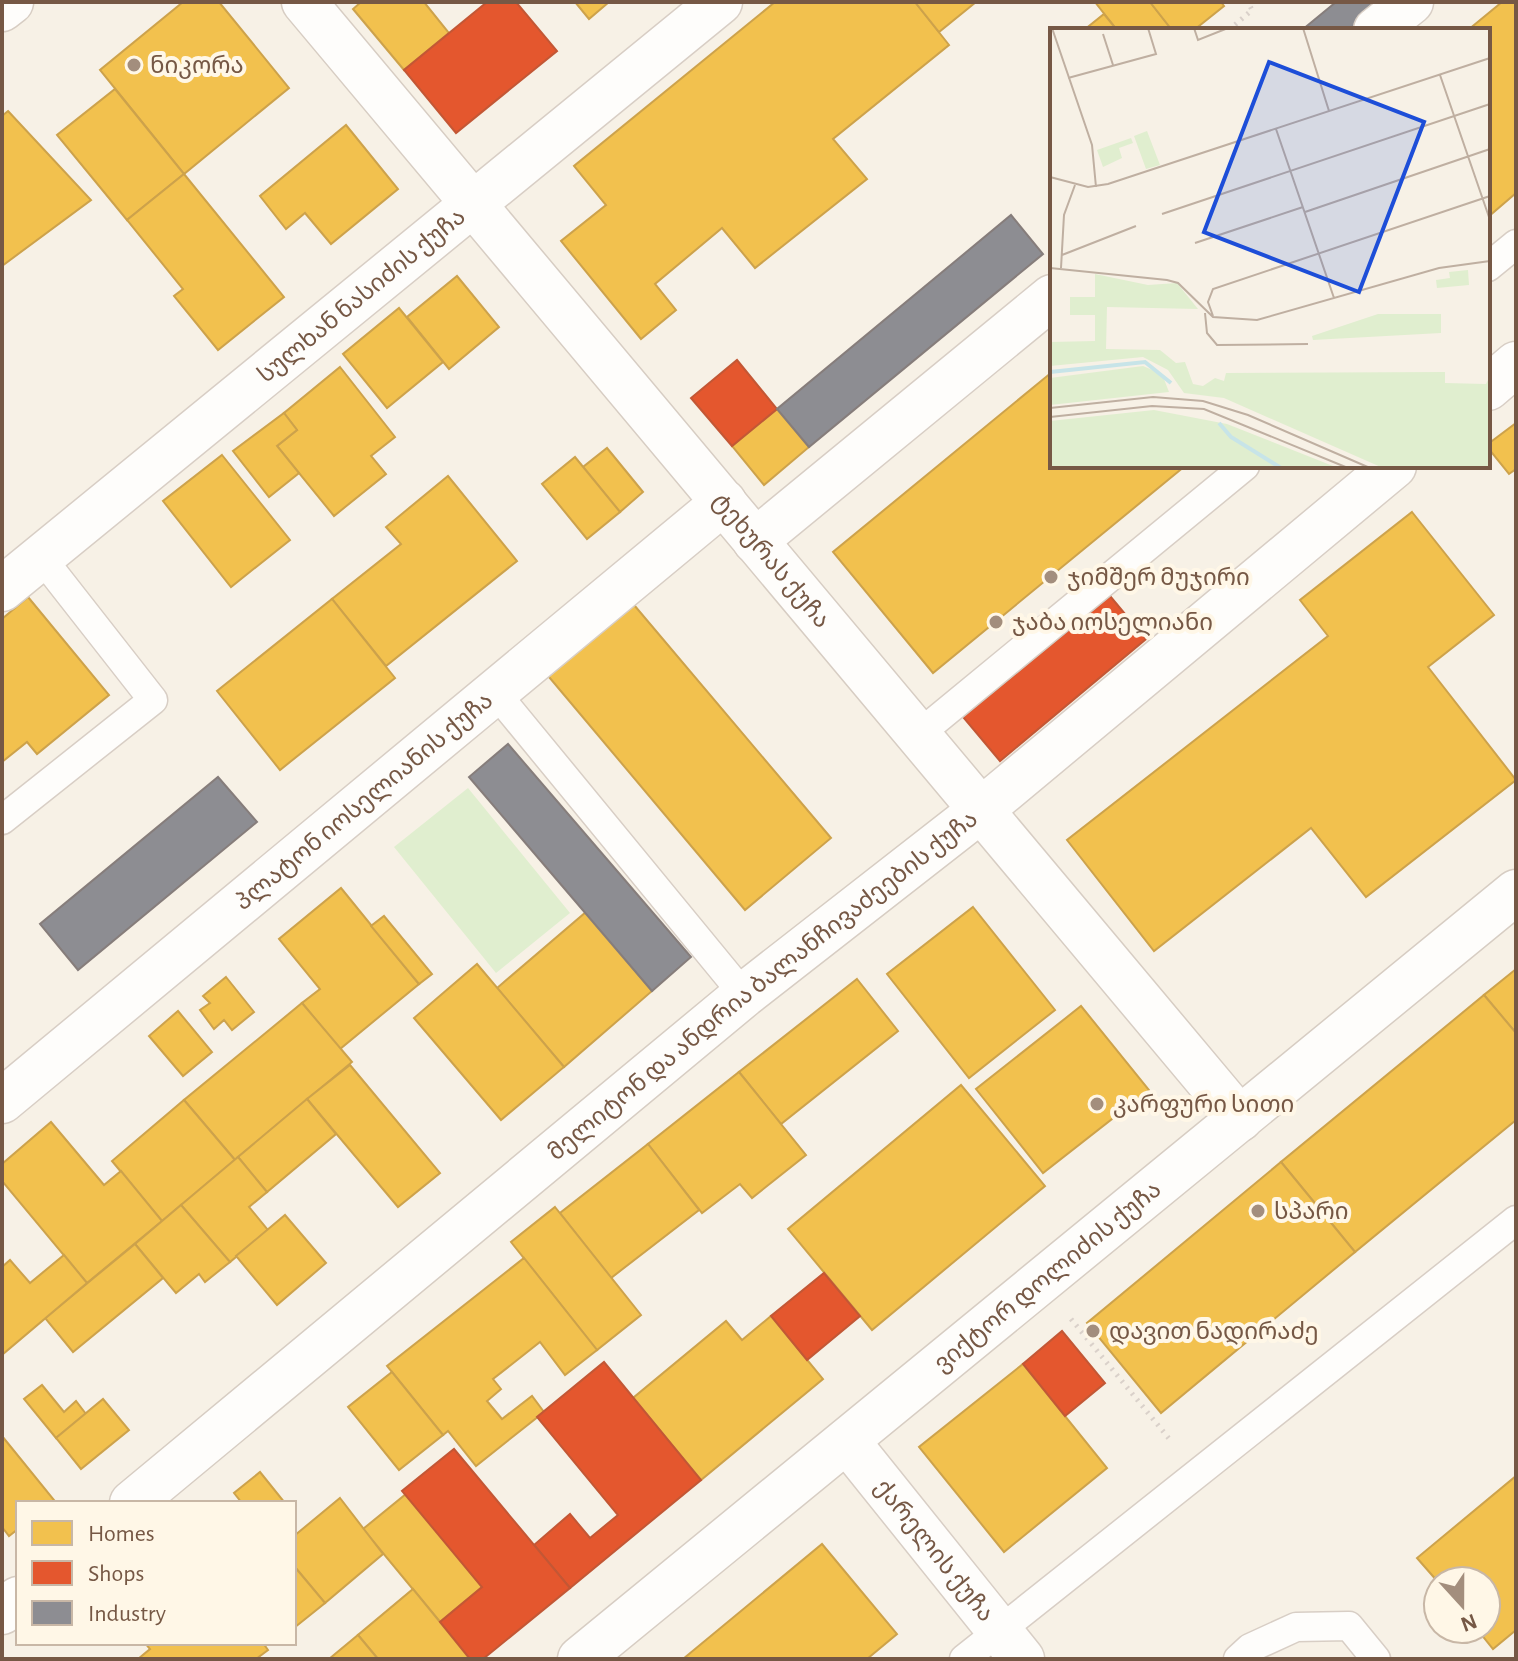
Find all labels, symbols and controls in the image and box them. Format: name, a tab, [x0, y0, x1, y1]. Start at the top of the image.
inset map	[1050, 28, 1490, 468]
place label: ნიკორა	[150, 54, 244, 79]
marker: ნიკორა	[125, 56, 143, 74]
street label: სულხან ნასიძის ქუჩა	[254, 205, 470, 388]
street label: ტეხურას ქუჩა	[707, 488, 834, 633]
place label: ჯიმშერ მუჯირი	[1067, 566, 1250, 591]
marker: ჯიმშერ მუჯირი	[1042, 568, 1060, 586]
place label: ჯაბა იოსელიანი	[1012, 611, 1213, 636]
marker: ჯაბა იოსელიანი	[987, 613, 1005, 631]
street label: პლატონ იოსელიანის ქუჩა	[231, 688, 498, 915]
street label: მელიტონ და ანდრია ბალანჩივაძეების ქუჩა	[544, 807, 982, 1165]
place label: კარფური სითი	[1113, 1093, 1294, 1118]
marker: კარფური სითი	[1088, 1095, 1106, 1113]
street label: ვიქტორ დოლიძის ქუჩა	[930, 1177, 1166, 1378]
place label: სპარი	[1274, 1200, 1349, 1224]
marker: სპარი	[1249, 1202, 1267, 1220]
place label: დავით ნადირაძე	[1109, 1320, 1319, 1345]
marker: დავით ნადირაძე	[1084, 1322, 1102, 1340]
street label: ქარელის ქუჩა	[869, 1475, 998, 1627]
legend	[16, 1501, 296, 1645]
text: Homes	[88, 1522, 155, 1546]
text: Shops	[88, 1562, 144, 1586]
north arrow	[1422, 1565, 1502, 1645]
text: Industry	[88, 1602, 166, 1626]
text: N	[1458, 1610, 1480, 1636]

